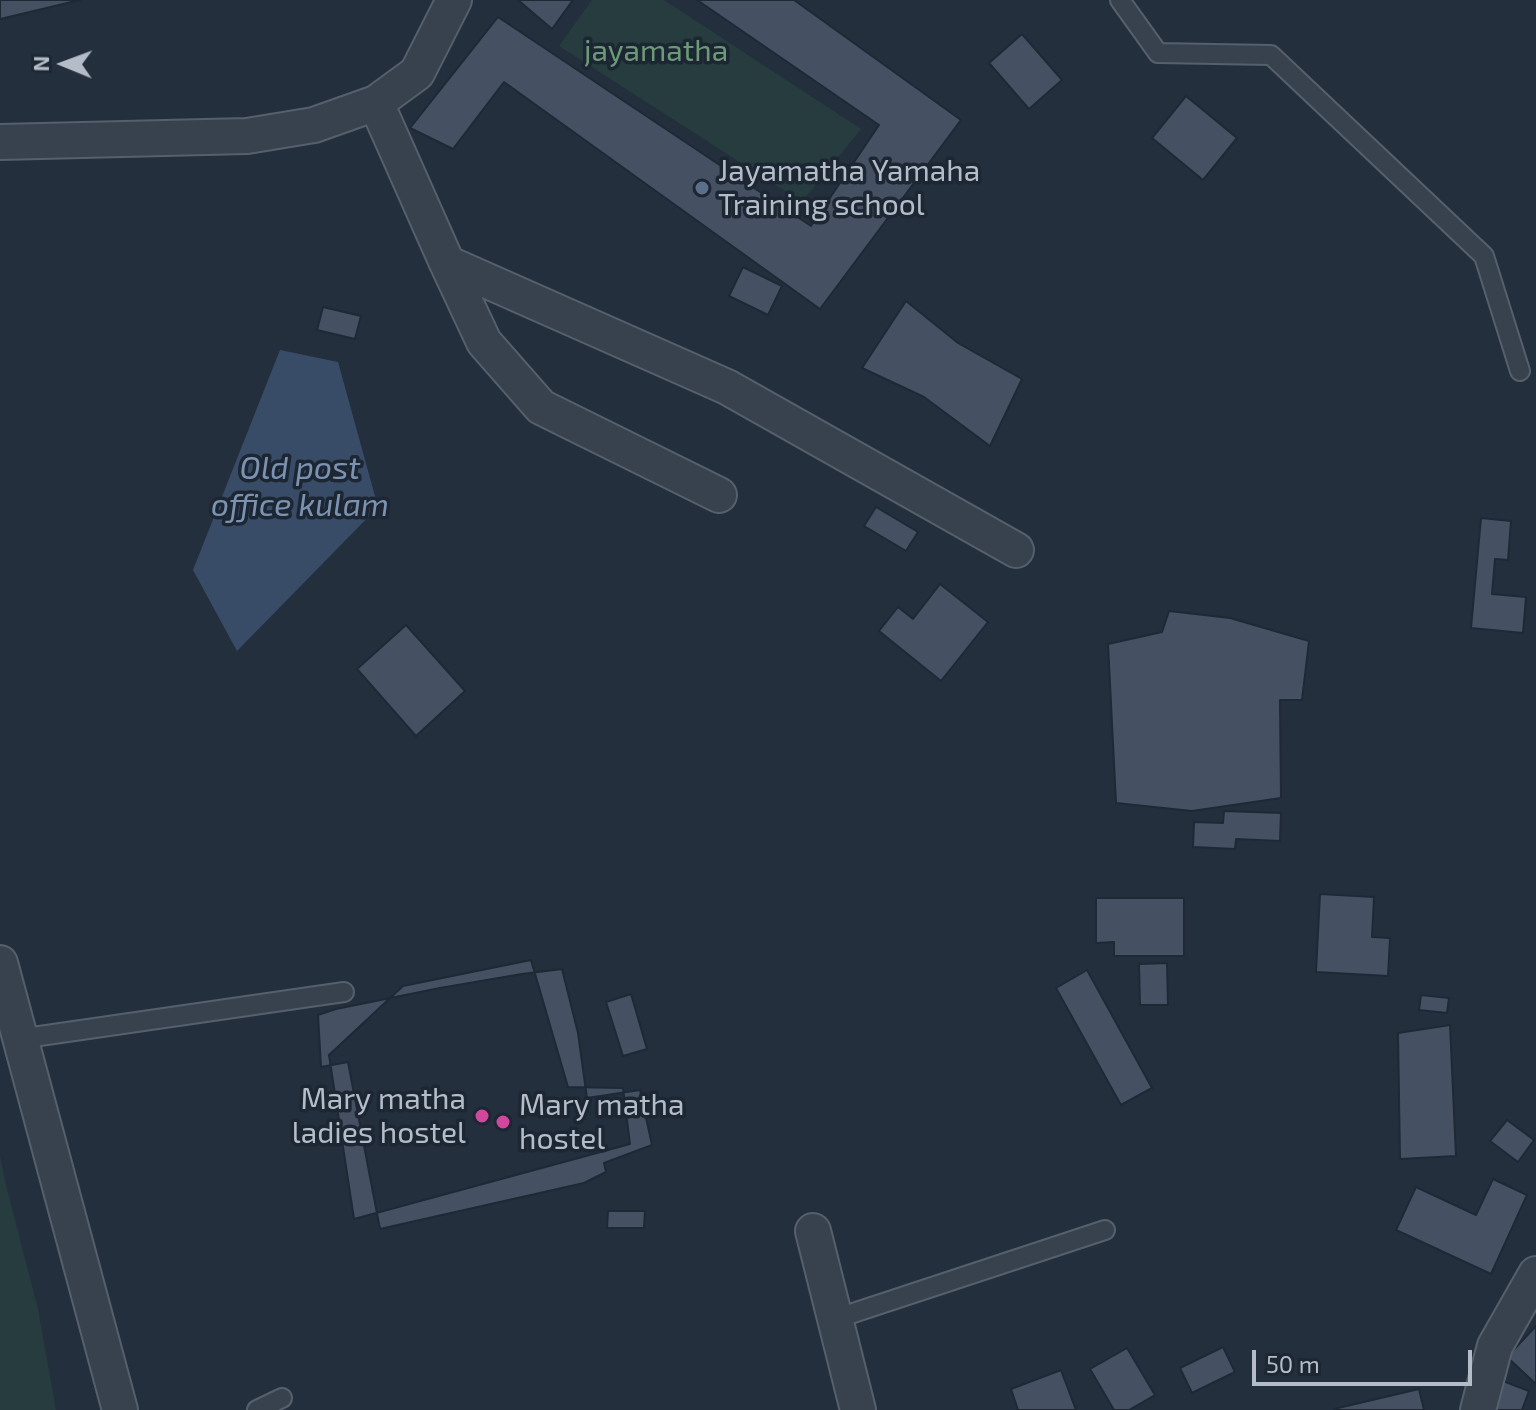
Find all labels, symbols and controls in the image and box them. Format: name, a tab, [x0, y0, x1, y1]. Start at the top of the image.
north arrow	[24, 24, 104, 104]
park label: jayamatha	[584, 33, 728, 69]
text: N	[27, 55, 53, 72]
place label: Jayamatha Yamaha Training school	[718, 153, 980, 224]
marker: Jayamatha Yamaha Training school	[693, 179, 711, 197]
water label: Old post office kulam	[211, 449, 389, 524]
place label: Mary matha ladies hostel	[292, 1081, 466, 1152]
place label: Mary matha hostel	[519, 1087, 684, 1158]
marker: Mary matha ladies hostel	[473, 1107, 491, 1125]
marker: Mary matha hostel	[494, 1113, 512, 1131]
scale bar	[1256, 1334, 1476, 1384]
text: 50 m	[1266, 1349, 1320, 1378]

